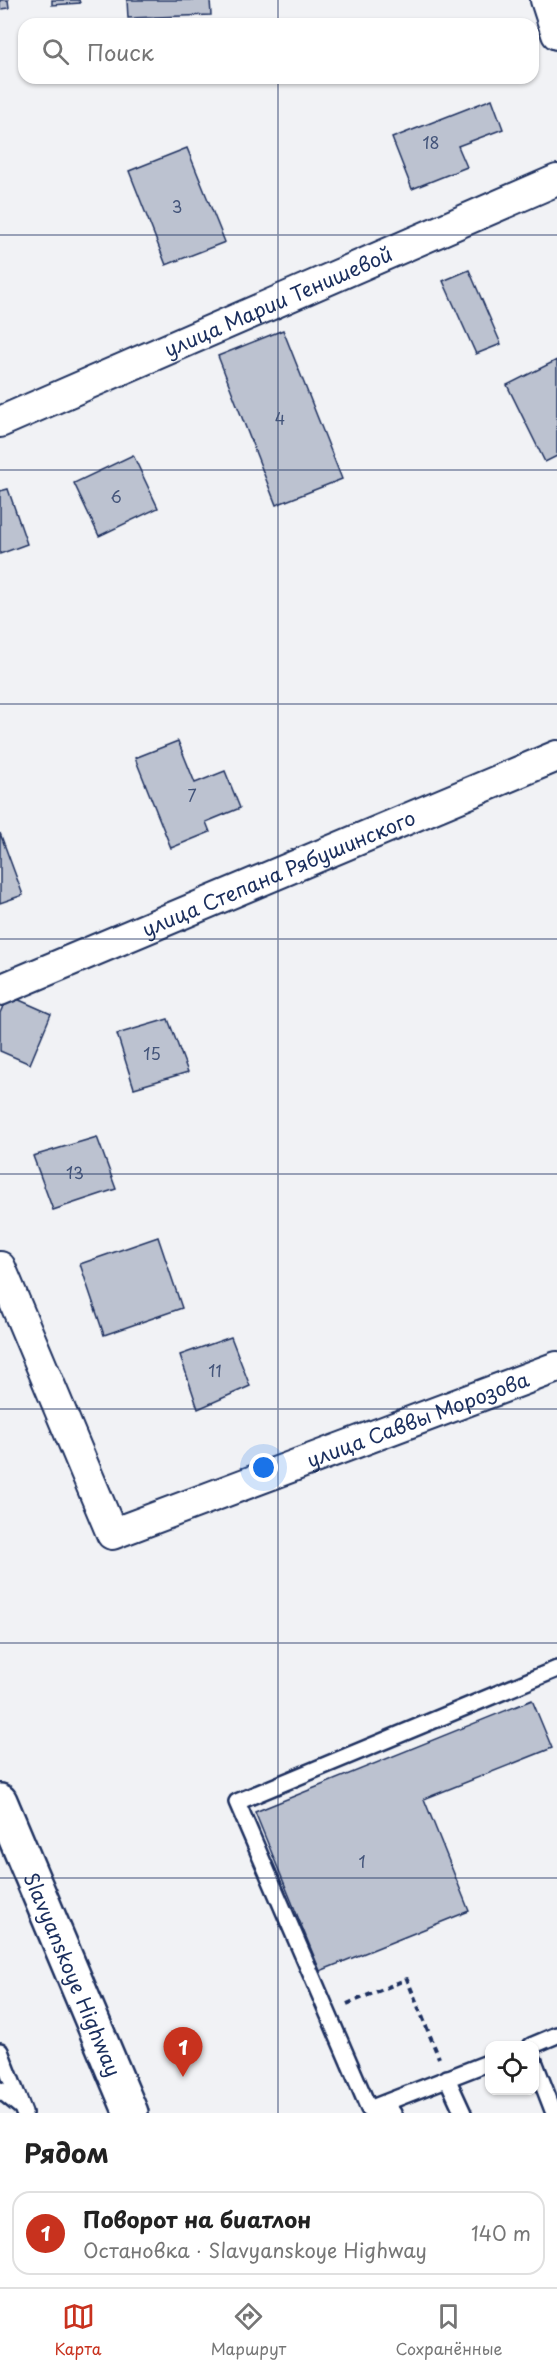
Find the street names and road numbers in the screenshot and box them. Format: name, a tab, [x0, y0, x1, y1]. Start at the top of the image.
street label: улица Марии Тенишевой	[159, 239, 397, 364]
street label: улица Степана Рябушинского	[137, 802, 420, 944]
street label: улица Саввы Морозова	[302, 1364, 534, 1475]
street label: Slavyanskoye Highway	[17, 1868, 129, 2081]

